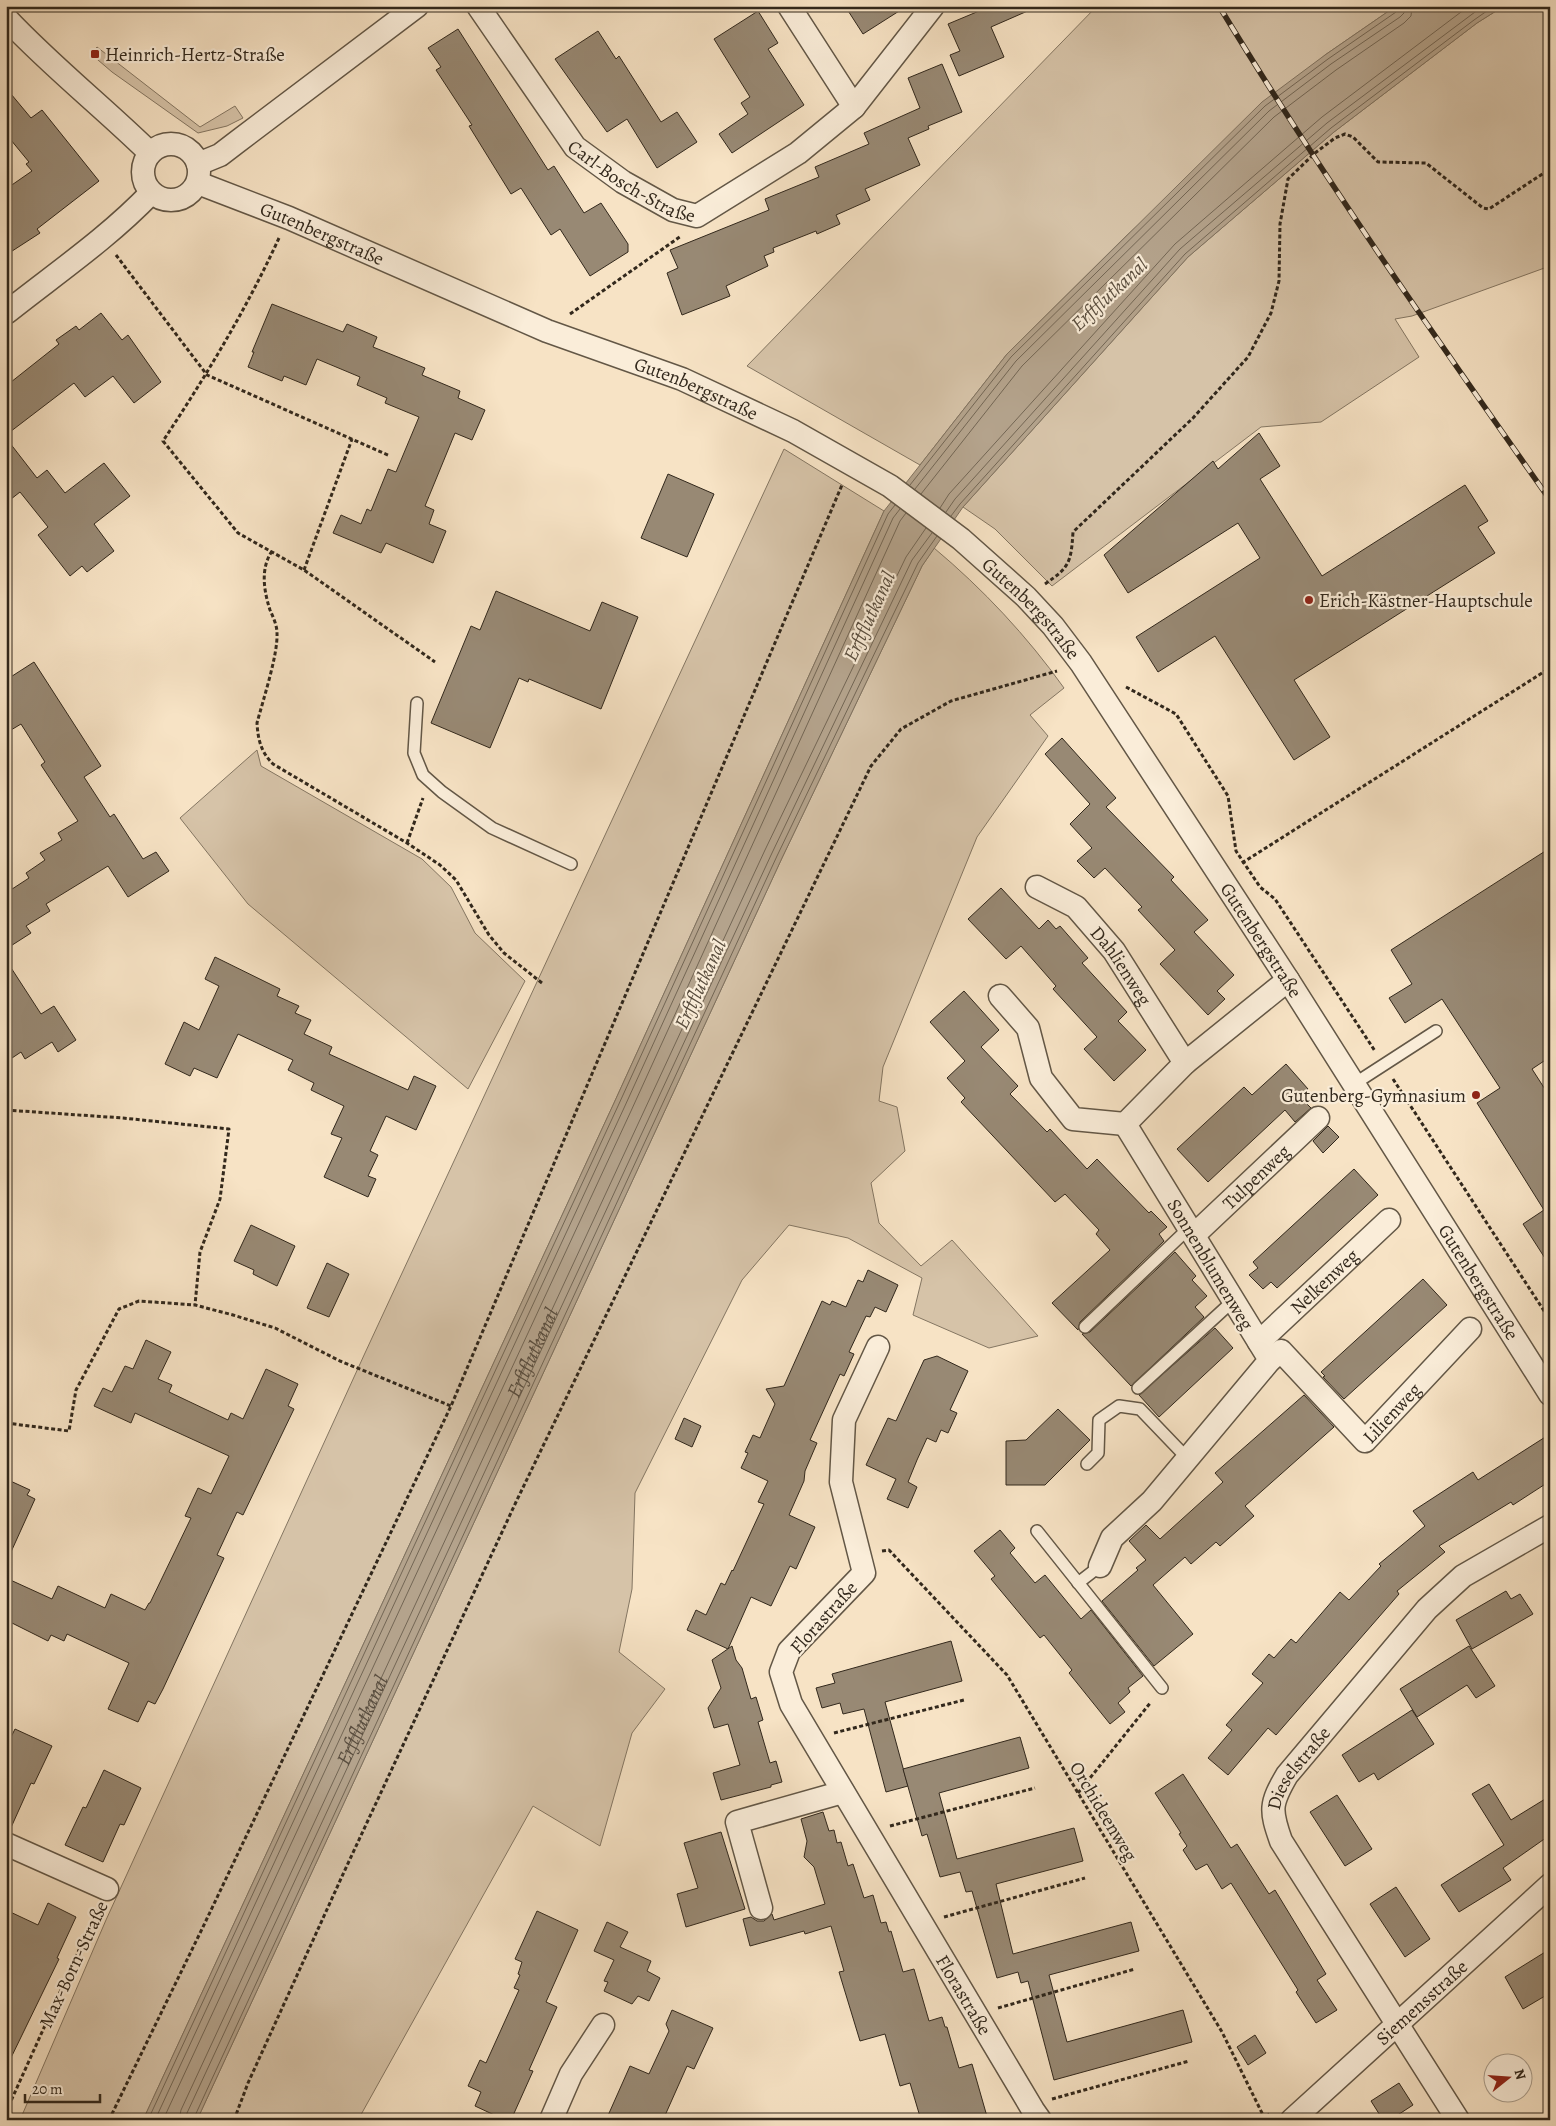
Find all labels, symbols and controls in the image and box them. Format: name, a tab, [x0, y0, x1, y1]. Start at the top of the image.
place label: Heinrich-Hertz-Straße	[105, 42, 285, 68]
marker: Heinrich-Hertz-Straße	[89, 48, 101, 60]
street label: Carl-Bosch-Straße	[562, 134, 698, 229]
street label: Gutenbergstraße	[256, 196, 388, 272]
water label: Erftflutkanal	[1065, 252, 1154, 337]
street label: Gutenbergstraße	[631, 351, 762, 427]
street label: Gutenbergstraße	[976, 552, 1086, 665]
water label: Erftflutkanal	[837, 567, 902, 665]
place label: Erich-Kästner-Hauptschule	[1319, 588, 1533, 614]
marker: Erich-Kästner-Hauptschule	[1303, 594, 1315, 606]
street label: Gutenbergstraße	[1214, 878, 1308, 1003]
street label: Dahlienweg	[1084, 921, 1158, 1011]
water label: Erftflutkanal	[668, 935, 733, 1033]
place label: Gutenberg-Gymnasium	[1281, 1083, 1466, 1109]
marker: Gutenberg-Gymnasium	[1470, 1089, 1482, 1101]
street label: Tulpenweg	[1217, 1139, 1296, 1216]
street label: Sonnenblumenweg	[1161, 1194, 1260, 1335]
street label: Gutenbergstraße	[1432, 1219, 1525, 1345]
street label: Nelkenweg	[1285, 1243, 1365, 1320]
water label: Erftflutkanal	[500, 1304, 565, 1402]
street label: Lilienweg	[1357, 1377, 1427, 1450]
street label: Florastraße	[784, 1576, 863, 1660]
water label: Erftflutkanal	[330, 1671, 395, 1770]
street label: Dieselstraße	[1261, 1721, 1337, 1812]
street label: Orchideenweg	[1063, 1757, 1143, 1867]
street label: Max-Born-Straße	[33, 1897, 115, 2032]
street label: Florastraße	[929, 1950, 997, 2040]
street label: Siemensstraße	[1370, 1954, 1474, 2051]
north arrow	[1484, 2054, 1534, 2104]
text: N	[1509, 2067, 1531, 2082]
scale bar	[25, 2071, 100, 2103]
text: 20 m	[32, 2079, 63, 2099]

